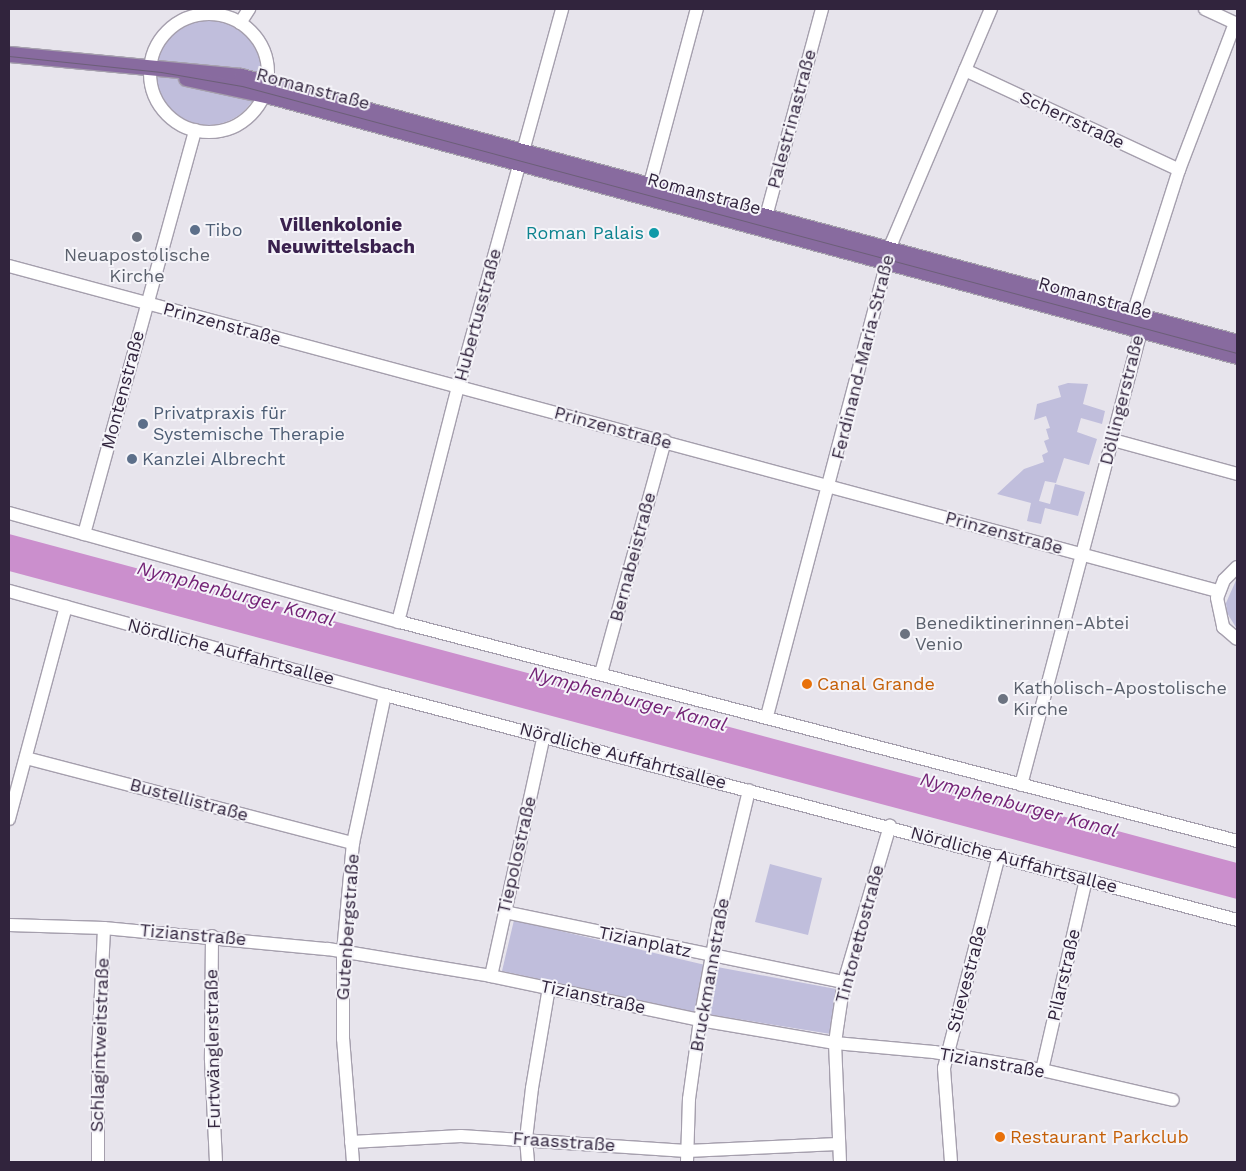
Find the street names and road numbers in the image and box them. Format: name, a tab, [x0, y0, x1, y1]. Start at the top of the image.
street label: Palestrinastraße	[763, 47, 821, 191]
street label: Romanstraße	[254, 63, 372, 115]
street label: Scherrstraße	[1016, 86, 1128, 154]
street label: Romanstraße	[645, 168, 763, 220]
street label: Hubertusstraße	[450, 246, 506, 384]
street label: Ferdinand-Maria-Straße	[827, 252, 899, 462]
street label: Romanstraße	[1036, 272, 1154, 324]
street label: Prinzenstraße	[161, 298, 283, 350]
street label: Montenstraße	[97, 328, 149, 452]
street label: Döllingerstraße	[1095, 333, 1149, 467]
street label: Prinzenstraße	[552, 402, 674, 454]
street label: Bernabeistraße	[605, 490, 661, 624]
street label: Prinzenstraße	[943, 507, 1065, 559]
street label: Nördliche Auffahrtsallee	[125, 614, 337, 690]
street label: Nördliche Auffahrtsallee	[517, 718, 729, 794]
street label: Bustellistraße	[127, 774, 251, 826]
street label: Tiepolostraße	[493, 794, 541, 916]
street label: Nördliche Auffahrtsallee	[908, 822, 1120, 898]
street label: Gutenbergstraße	[332, 853, 364, 1001]
street label: Tintorettostraße	[831, 862, 889, 1006]
street label: Bruckmannstraße	[686, 896, 734, 1054]
street label: Tizianstraße	[139, 920, 247, 950]
street label: Tizianplatz	[596, 922, 694, 962]
street label: Stievestraße	[942, 923, 992, 1035]
street label: Pilarstraße	[1043, 927, 1085, 1023]
street label: Schlagintweitstraße	[86, 957, 114, 1133]
street label: Furtwänglerstraße	[201, 969, 225, 1129]
street label: Tizianstraße	[538, 975, 648, 1019]
street label: Tizianstraße	[937, 1043, 1047, 1083]
street label: Fraasstraße	[512, 1128, 616, 1156]

